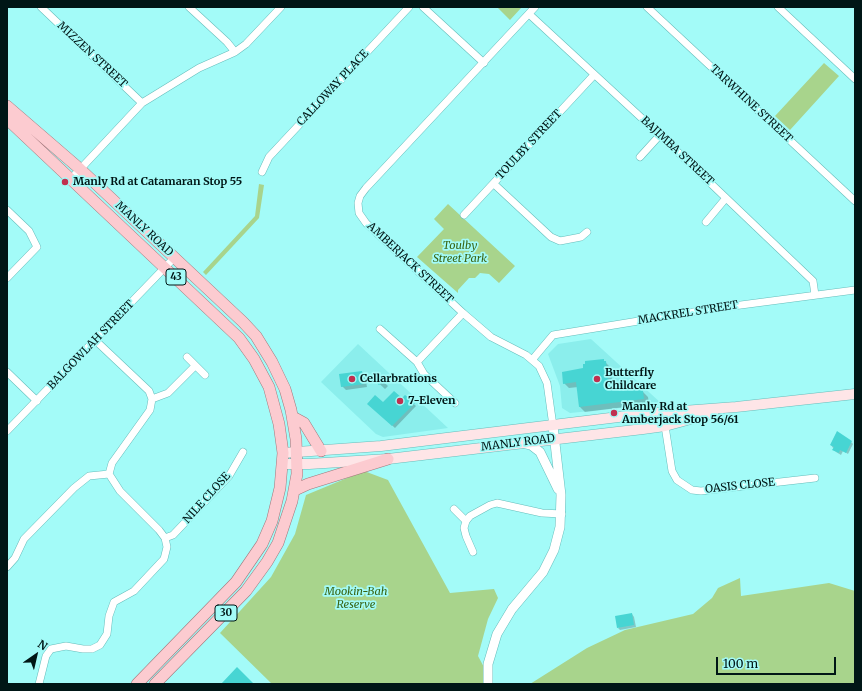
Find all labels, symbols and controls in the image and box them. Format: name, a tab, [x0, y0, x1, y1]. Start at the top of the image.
street label: MIZZEN STREET	[54, 19, 130, 91]
street label: CALLOWAY PLACE	[294, 47, 372, 129]
street label: TARWHINE STREET	[707, 62, 795, 146]
street label: TOULBY STREET	[493, 107, 565, 183]
street label: BAJIMBA STREET	[638, 114, 716, 188]
place label: Manly Rd at Catamaran Stop 55	[73, 175, 242, 189]
marker: Manly Rd at Catamaran Stop 55	[60, 177, 70, 187]
street label: MANLY ROAD	[112, 199, 176, 259]
street label: AMBERJACK STREET	[364, 220, 456, 306]
park label: Toulby Street Park	[433, 239, 487, 265]
road number: 43	[166, 269, 186, 285]
street label: BALGOWLAH STREET	[45, 298, 137, 392]
street label: MACKREL STREET	[637, 299, 739, 327]
place label: Butterfly Childcare	[605, 366, 656, 392]
place label: Cellarbrations	[360, 372, 437, 386]
marker: Cellarbrations	[347, 374, 357, 384]
marker: Butterfly Childcare	[592, 374, 602, 384]
place label: 7-Eleven	[408, 394, 455, 408]
marker: 7-Eleven	[395, 396, 405, 406]
place label: Manly Rd at Amberjack Stop 56/61	[622, 400, 738, 426]
marker: Manly Rd at Amberjack Stop 56/61	[609, 408, 619, 418]
street label: MANLY ROAD	[480, 432, 556, 454]
street label: NILE CLOSE	[181, 470, 233, 526]
street label: OASIS CLOSE	[704, 476, 776, 496]
park label: Mookin-Bah Reserve	[325, 585, 387, 611]
road number: 30	[215, 605, 237, 621]
north arrow	[16, 635, 56, 675]
text: N	[35, 637, 50, 653]
scale bar	[718, 649, 838, 675]
text: 100 m	[723, 656, 758, 671]

